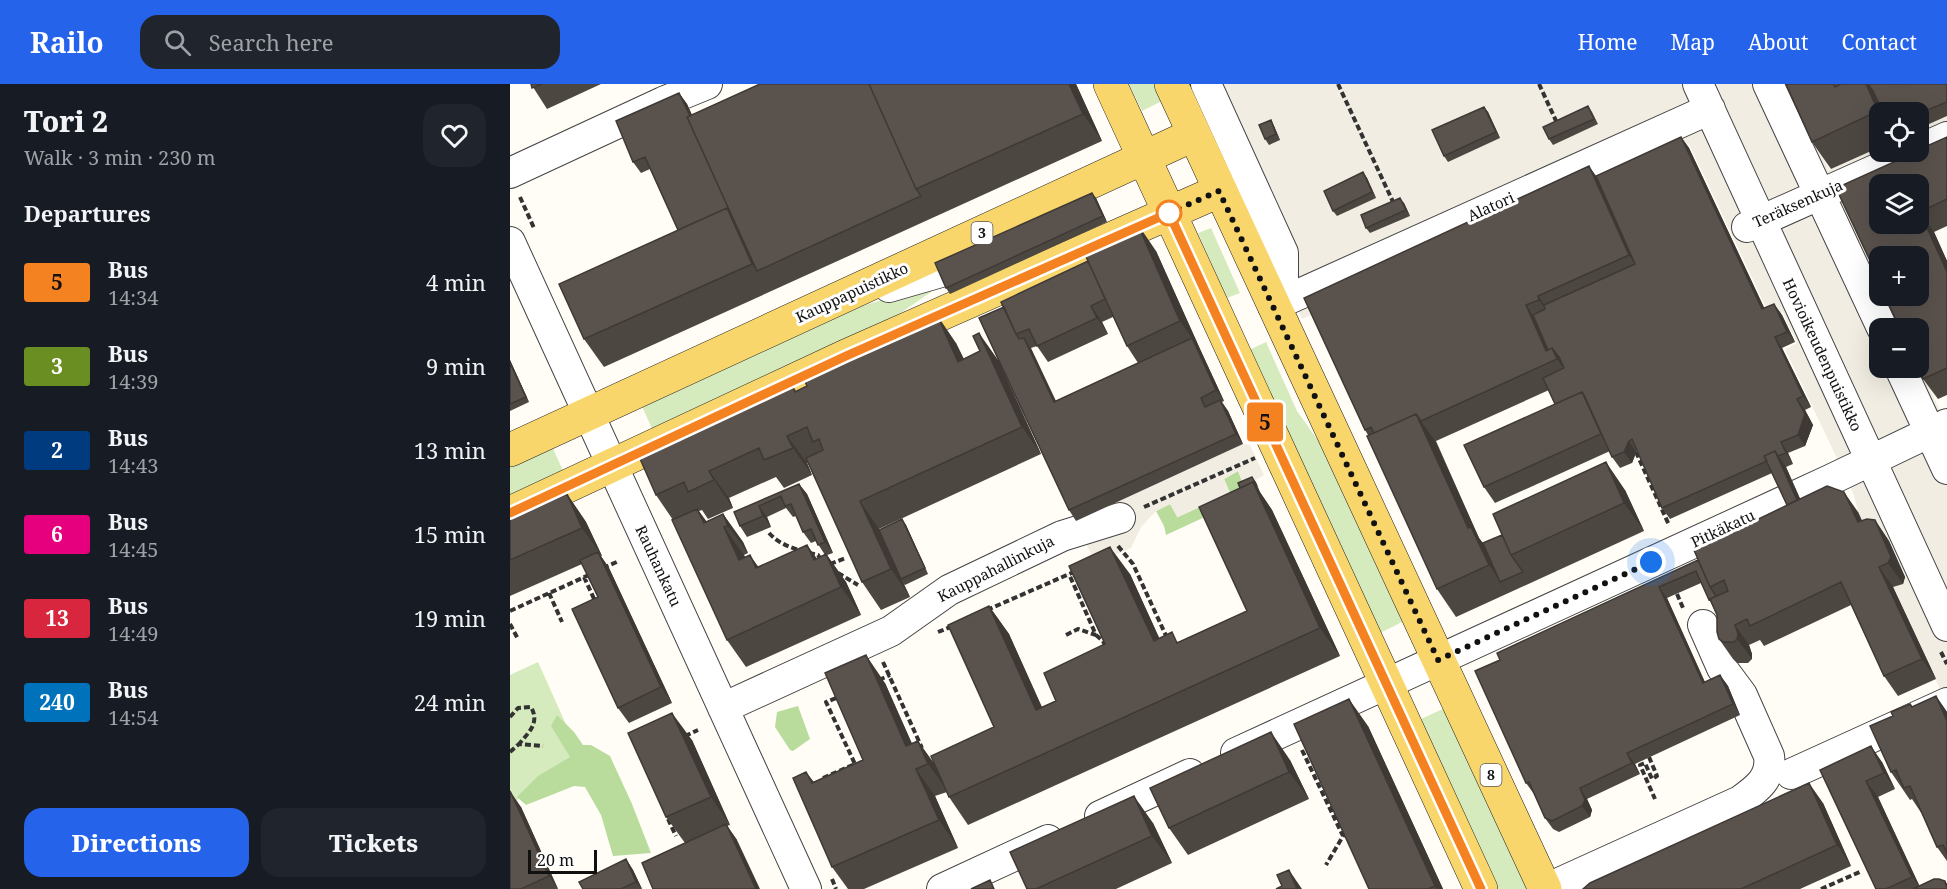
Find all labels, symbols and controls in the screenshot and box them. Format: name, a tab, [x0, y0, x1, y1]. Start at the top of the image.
search box	[140, 15, 560, 69]
text: Railo	[30, 23, 104, 61]
icon: search	[161, 26, 194, 59]
text: Search here	[209, 27, 334, 57]
text: Home	[1578, 28, 1638, 56]
text: Map	[1671, 28, 1715, 56]
text: About	[1748, 28, 1809, 56]
text: Contact	[1842, 28, 1917, 56]
text: Tori 2	[24, 102, 108, 140]
map controls	[1869, 102, 1929, 378]
button: locate	[1869, 102, 1929, 162]
button: heart	[423, 104, 486, 167]
text: Walk · 3 min · 230 m	[24, 144, 216, 171]
street label: Teräksenkuja	[1750, 174, 1846, 232]
button: layers	[1869, 174, 1929, 234]
street label: Alatori	[1464, 187, 1517, 225]
text: Departures	[24, 198, 151, 228]
unlabelled marker	[1156, 200, 1182, 226]
road number: 3	[972, 222, 992, 244]
button: +	[1869, 246, 1929, 306]
text: Bus	[108, 254, 148, 284]
street label: Kauppapuistikko	[792, 257, 911, 327]
text: 4 min	[426, 267, 486, 297]
text: 5	[51, 268, 63, 296]
street label: Hovioikeudenpuistikko	[1779, 275, 1867, 434]
text: 14:34	[108, 284, 158, 311]
button: −	[1869, 318, 1929, 378]
text: Bus	[108, 338, 148, 368]
text: 9 min	[426, 351, 486, 381]
text: 3	[51, 352, 63, 380]
text: 14:39	[108, 368, 158, 395]
line badge: 5	[1246, 402, 1284, 442]
text: 5	[1259, 408, 1271, 436]
text: Bus	[108, 422, 148, 452]
text: 13 min	[414, 435, 486, 465]
text: 2	[51, 436, 63, 464]
text: 14:43	[108, 452, 158, 479]
street label: Pitkäkatu	[1687, 504, 1758, 552]
text: Bus	[108, 506, 148, 536]
text: 15 min	[414, 519, 486, 549]
text: 6	[51, 520, 63, 548]
street label: Rauhankatu	[631, 522, 687, 610]
street label: Kauppahallinkuja	[934, 530, 1057, 606]
text: 14:45	[108, 536, 158, 563]
your location	[1636, 547, 1666, 577]
text: Bus	[108, 590, 148, 620]
text: 19 min	[414, 603, 486, 633]
text: 13	[45, 604, 69, 632]
text: 14:49	[108, 620, 158, 647]
text: Bus	[108, 674, 148, 704]
text: 24 min	[414, 687, 486, 717]
text: 240	[39, 688, 75, 716]
text: 14:54	[108, 704, 158, 731]
road number: 8	[1480, 764, 1502, 786]
button: Directions	[24, 808, 249, 877]
button: Tickets	[261, 808, 486, 877]
scale bar	[528, 847, 597, 874]
text: 20 m	[537, 849, 574, 871]

